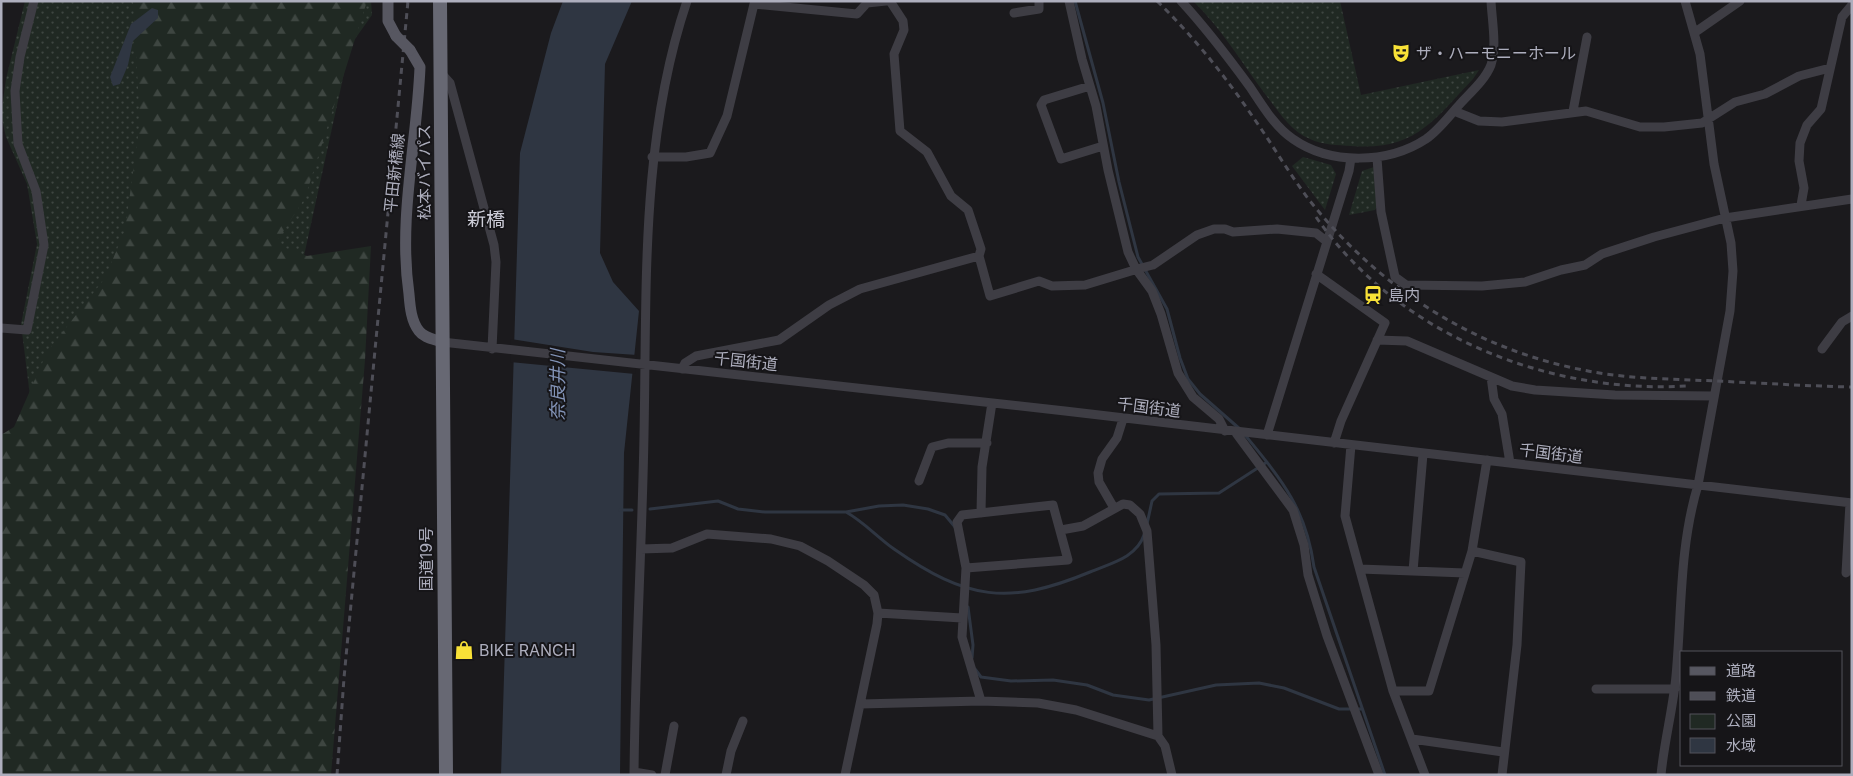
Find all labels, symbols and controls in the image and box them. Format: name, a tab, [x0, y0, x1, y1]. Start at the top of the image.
theatre icon: ザ・ハーモニーホール	[1390, 42, 1412, 64]
place label: ザ・ハーモニーホール	[1416, 43, 1576, 63]
street label: 松本バイパス	[414, 124, 434, 220]
street label: 平田新橋線	[380, 132, 408, 214]
district label: 新橋	[467, 208, 505, 231]
station icon: 島内	[1362, 284, 1384, 306]
place label: 島内	[1388, 285, 1420, 305]
water label: 奈良井川	[547, 347, 568, 421]
street label: 千国街道	[713, 348, 779, 374]
street label: 千国街道	[1116, 393, 1182, 421]
street label: 千国街道	[1518, 439, 1584, 467]
street label: 国道19号	[416, 527, 436, 591]
shop icon: BIKE RANCH	[453, 639, 475, 661]
place label: BIKE RANCH	[479, 640, 576, 660]
legend	[1680, 651, 1843, 766]
text: 道路	[1726, 661, 1756, 680]
text: 鉄道	[1726, 686, 1756, 705]
text: 公園	[1726, 711, 1756, 730]
text: 水域	[1726, 736, 1756, 755]

